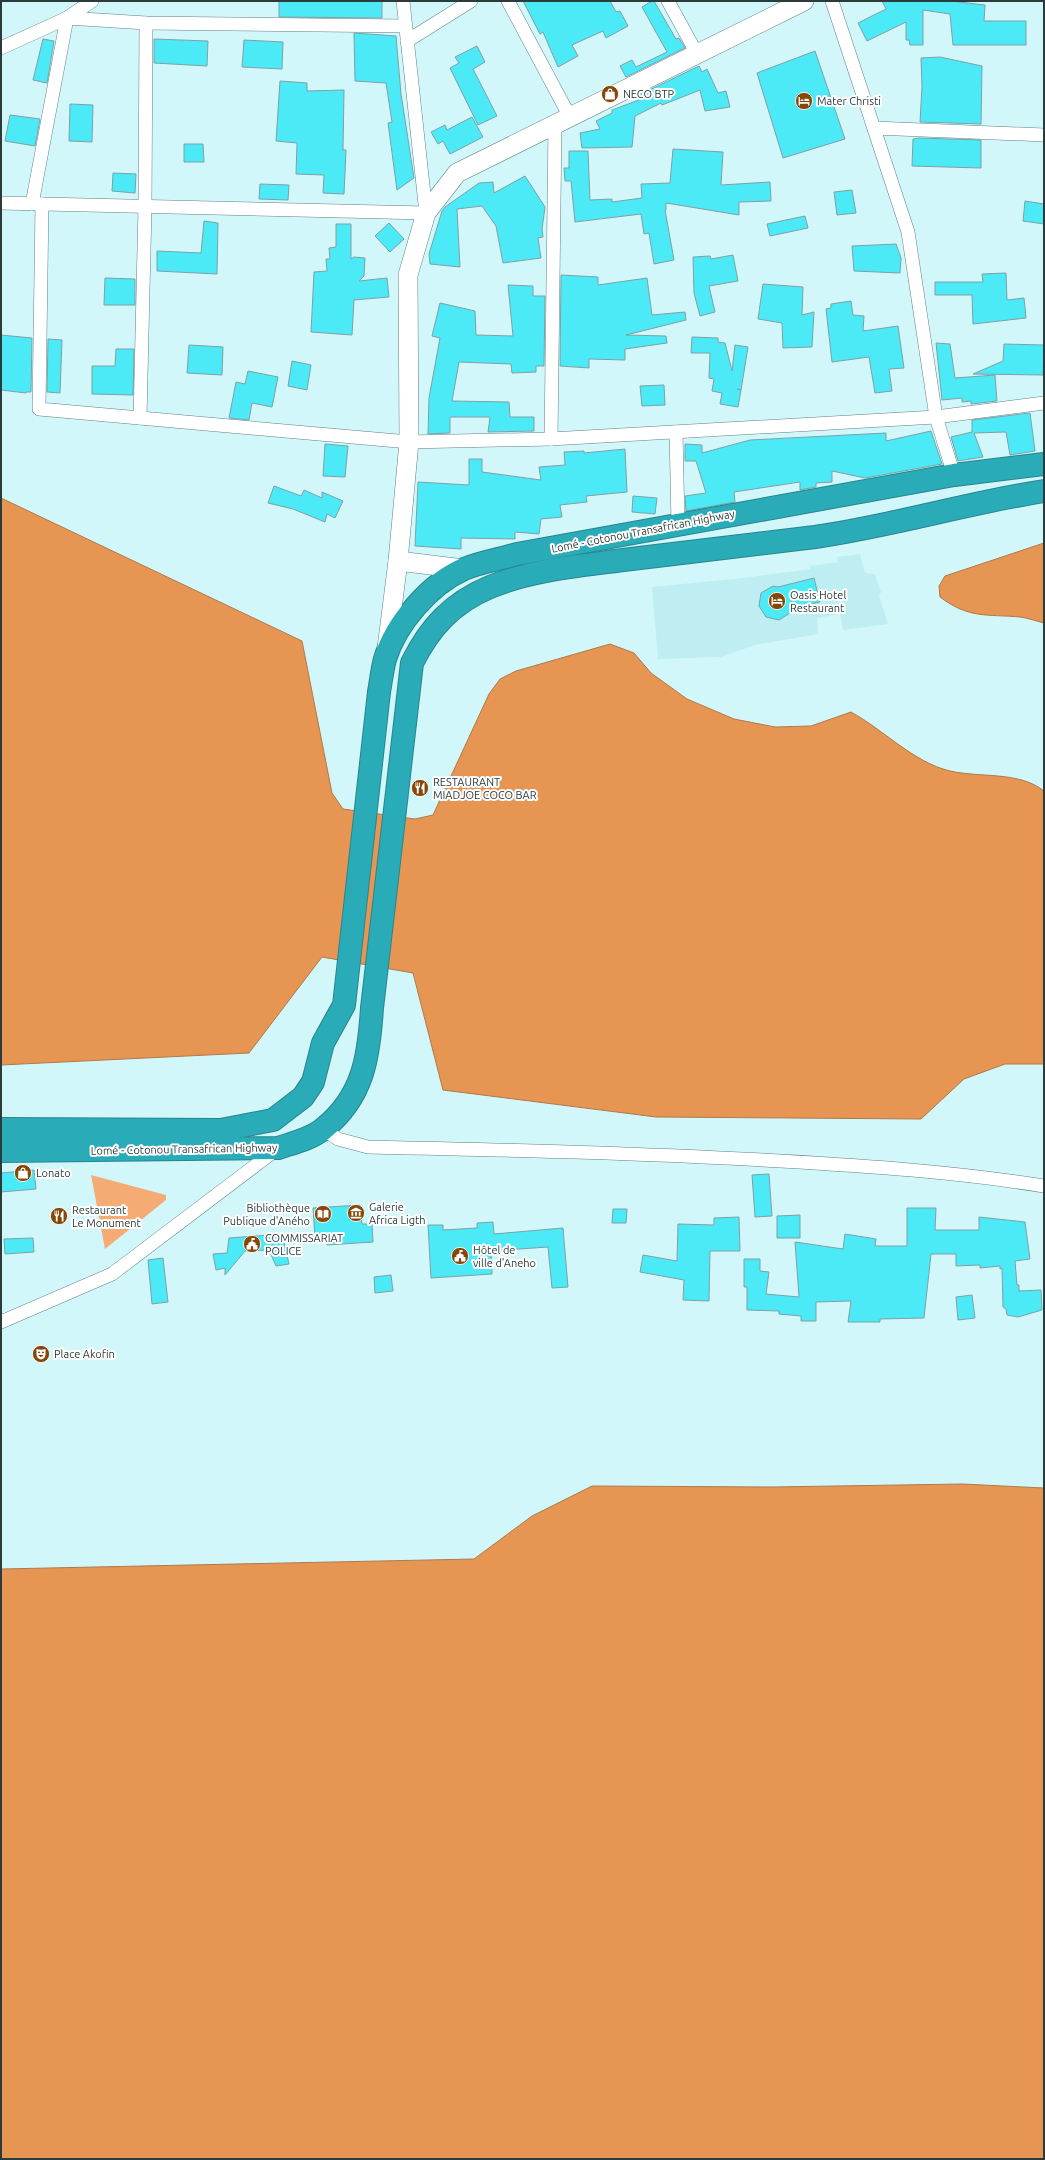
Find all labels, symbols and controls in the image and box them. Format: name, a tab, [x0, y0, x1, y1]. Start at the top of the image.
shop icon: NECO BTP	[600, 84, 620, 104]
place label: NECO BTP	[623, 88, 675, 100]
hotel icon: Mater Christi	[794, 91, 814, 111]
place label: Mater Christi	[817, 95, 881, 107]
street label: Lomé - Cotonou Transafrican Highway	[550, 507, 736, 555]
place label: Oasis Hotel Restaurant	[790, 589, 846, 614]
hotel icon: Oasis Hotel Restaurant	[767, 591, 787, 611]
place label: RESTAURANT MIADJOE COCO BAR	[433, 776, 537, 801]
restaurant icon: RESTAURANT MIADJOE COCO BAR	[410, 778, 430, 798]
street label: Lomé - Cotonou Transafrican Highway	[91, 1141, 278, 1157]
shop icon: Lonato	[13, 1163, 33, 1183]
place label: Lonato	[36, 1167, 71, 1179]
place label: Galerie Africa Ligth	[369, 1201, 426, 1226]
place label: Bibliothèque Publique d'Aného	[223, 1202, 310, 1227]
museum icon: Galerie Africa Ligth	[346, 1203, 366, 1223]
place label: Restaurant Le Monument	[72, 1204, 142, 1229]
library icon: Bibliothèque Publique d'Aného	[313, 1204, 333, 1224]
restaurant icon: Restaurant Le Monument	[49, 1206, 69, 1226]
place label: COMMISSARIAT POLICE	[265, 1232, 343, 1257]
public building icon: COMMISSARIAT POLICE	[242, 1234, 262, 1254]
place label: Hôtel de ville d'Aneho	[473, 1244, 536, 1269]
public building icon: Hôtel de ville d'Aneho	[450, 1246, 470, 1266]
theatre icon: Place Akofin	[31, 1344, 51, 1364]
place label: Place Akofin	[54, 1348, 115, 1360]

